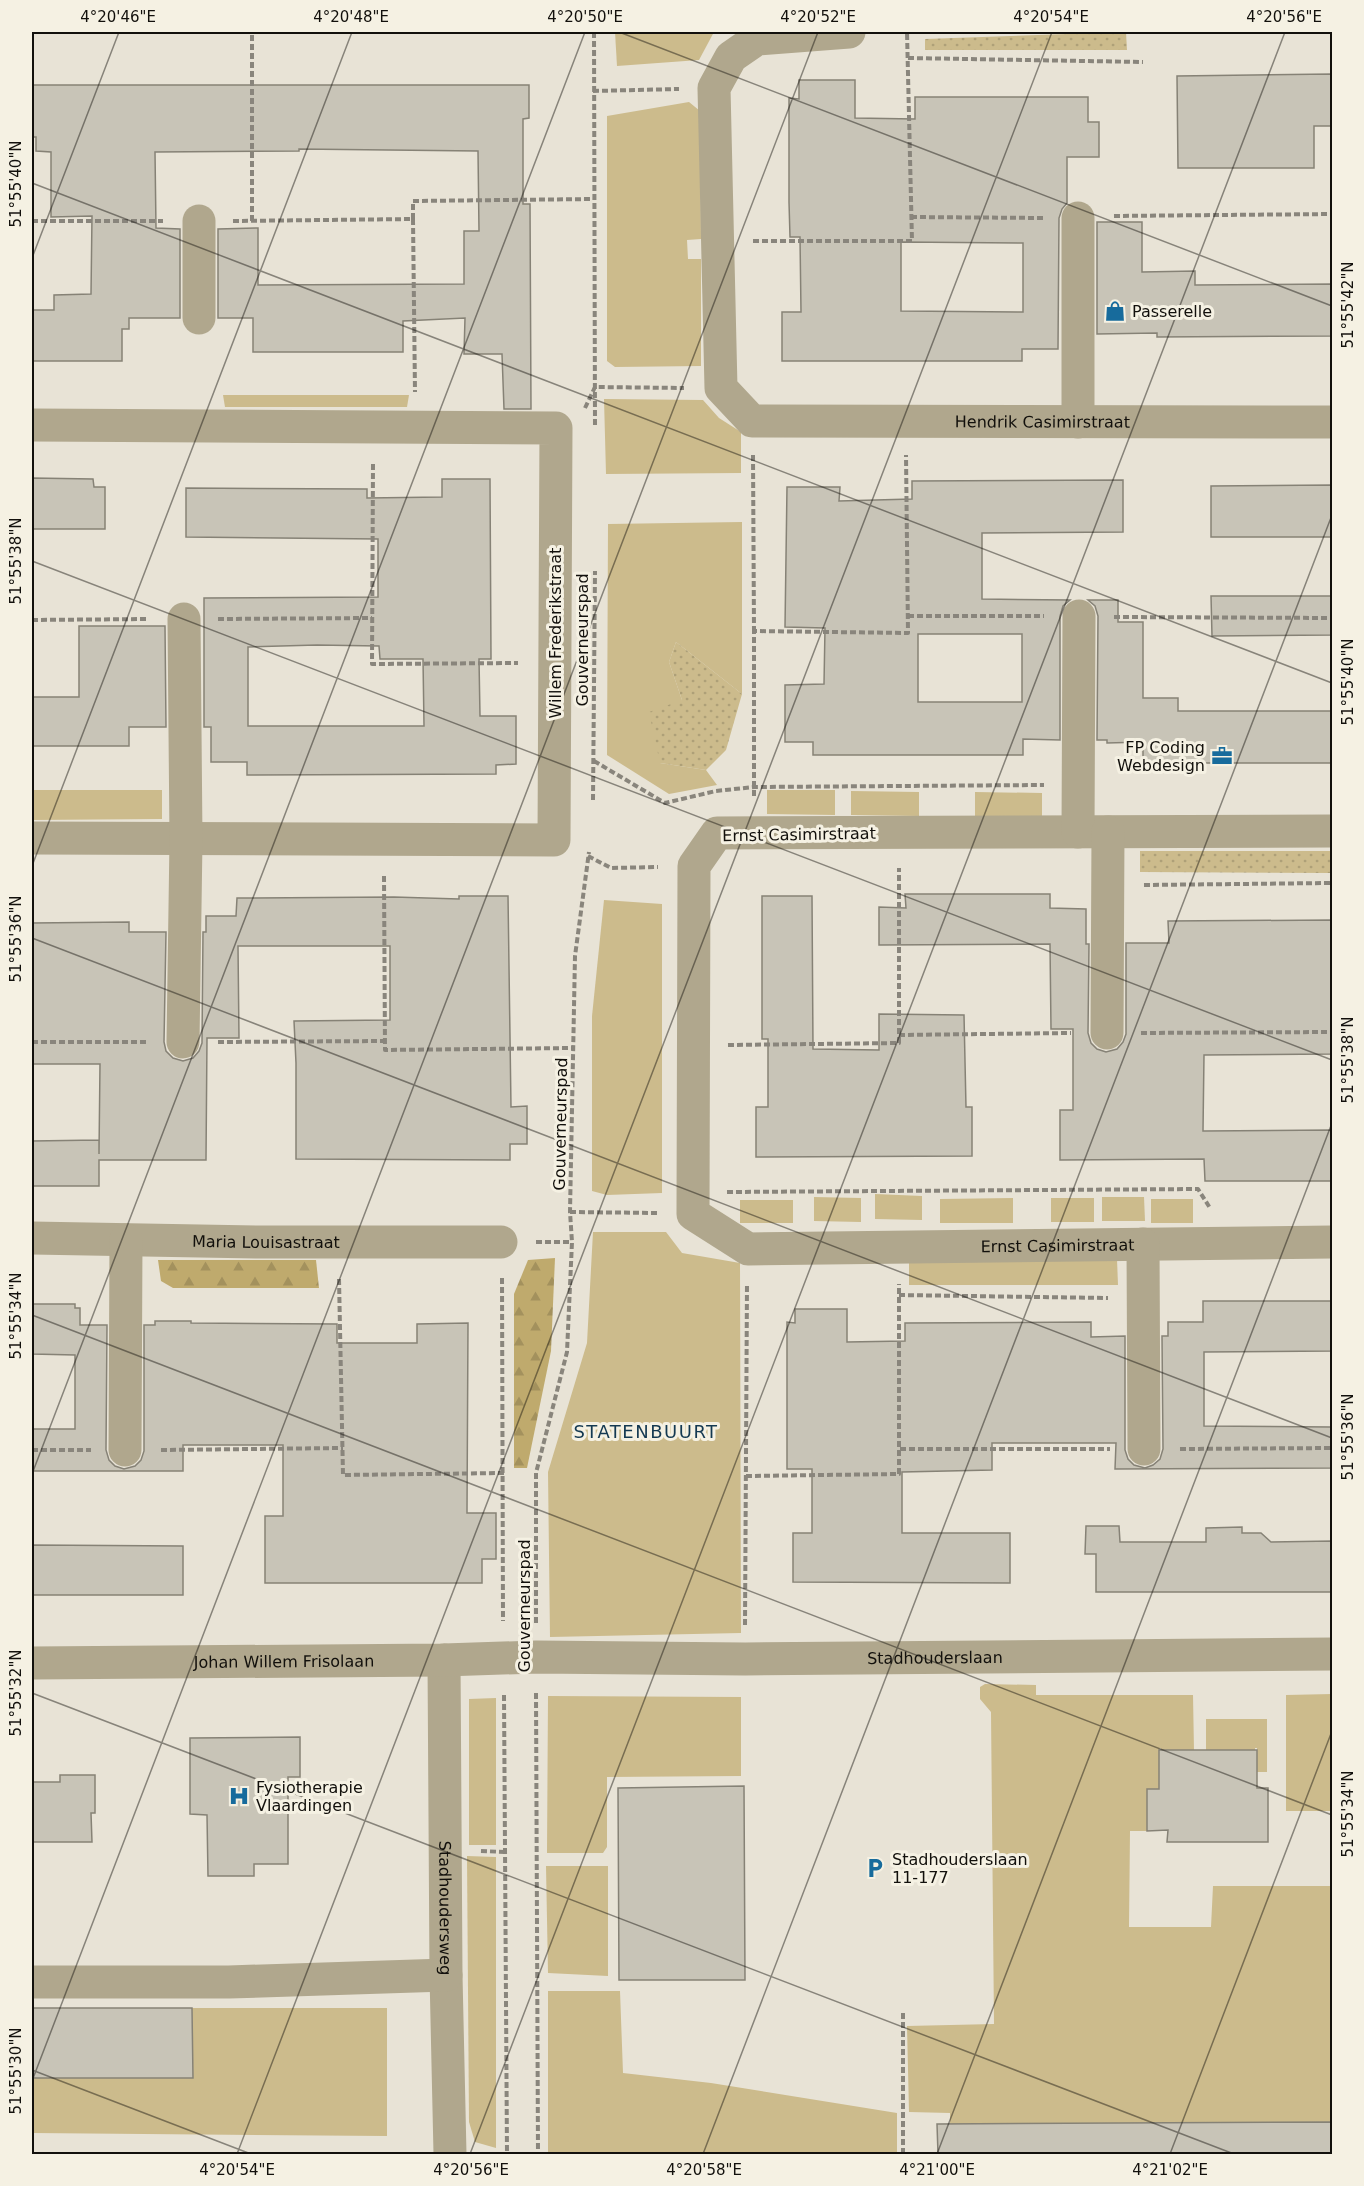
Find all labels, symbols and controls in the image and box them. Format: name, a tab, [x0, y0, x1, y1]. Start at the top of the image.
text: 4°20'46"E	[80, 8, 156, 26]
text: 4°20'48"E	[313, 8, 389, 26]
text: 4°20'50"E	[547, 8, 623, 26]
text: 4°20'52"E	[780, 8, 856, 26]
text: 4°20'54"E	[1013, 8, 1089, 26]
text: 4°20'56"E	[1246, 8, 1322, 26]
text: 51°55'40"N	[7, 140, 25, 228]
text: 51°55'42"N	[1339, 261, 1357, 349]
shop icon: Passerelle	[1103, 299, 1127, 323]
place label: Passerelle	[1132, 302, 1212, 321]
street label: Hendrik Casimirstraat	[955, 412, 1130, 432]
text: 51°55'38"N	[7, 517, 25, 605]
street label: Willem Frederikstraat	[546, 548, 565, 718]
street label: Gouverneurspad	[573, 573, 592, 707]
text: 51°55'40"N	[1339, 638, 1357, 726]
place label: FP Coding Webdesign	[1117, 738, 1205, 775]
office icon: FP Coding Webdesign	[1210, 744, 1234, 768]
street label: Ernst Casimirstraat	[722, 824, 876, 845]
text: 51°55'36"N	[7, 895, 25, 983]
text: 51°55'38"N	[1339, 1016, 1357, 1104]
street label: Gouverneurspad	[550, 1057, 571, 1191]
street label: Maria Louisastraat	[192, 1232, 340, 1252]
street label: Ernst Casimirstraat	[981, 1235, 1135, 1256]
text: 51°55'34"N	[7, 1272, 25, 1360]
text: 51°55'36"N	[1339, 1393, 1357, 1481]
district label: STATENBUURT	[573, 1421, 719, 1442]
street label: Gouverneurspad	[515, 1539, 534, 1673]
street label: Stadhouderslaan	[867, 1648, 1003, 1668]
text: 51°55'32"N	[7, 1649, 25, 1737]
street label: Johan Willem Frisolaan	[193, 1652, 374, 1672]
text: 51°55'34"N	[1339, 1770, 1357, 1858]
place label: Fysiotherapie Vlaardingen	[256, 1778, 363, 1815]
hospital icon: Fysiotherapie Vlaardingen	[227, 1784, 251, 1808]
street label: Stadhoudersweg	[435, 1841, 455, 1975]
place label: Stadhouderslaan 11-177	[892, 1850, 1028, 1887]
parking icon: Stadhouderslaan 11-177	[863, 1856, 887, 1880]
text: 51°55'30"N	[7, 2027, 25, 2115]
text: 4°20'54"E	[199, 2161, 275, 2179]
text: 4°20'56"E	[433, 2161, 509, 2179]
text: 4°20'58"E	[666, 2161, 742, 2179]
text: 4°21'00"E	[899, 2161, 975, 2179]
text: 4°21'02"E	[1132, 2161, 1208, 2179]

